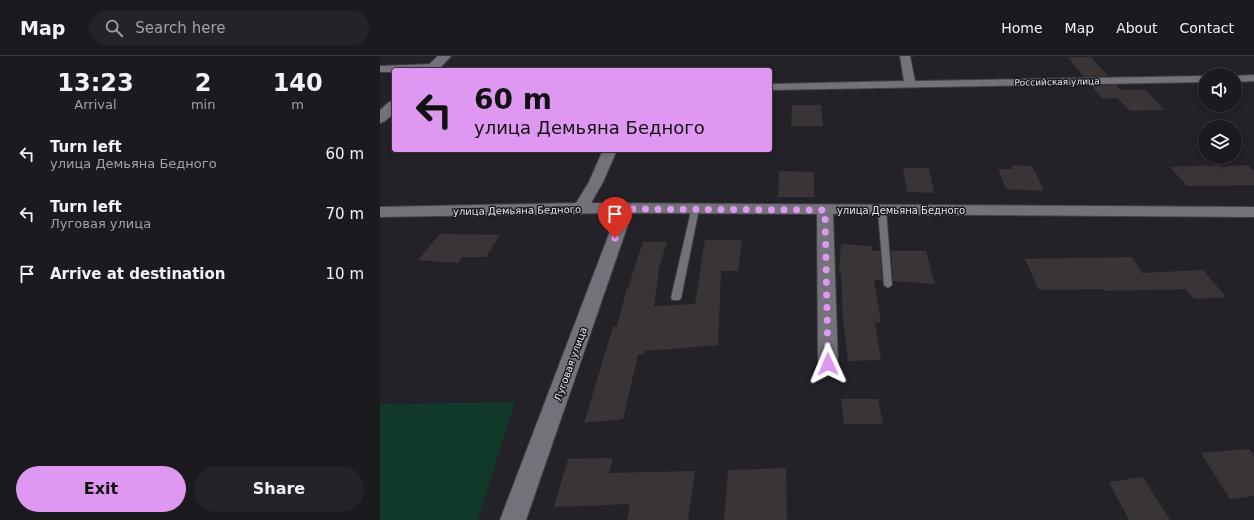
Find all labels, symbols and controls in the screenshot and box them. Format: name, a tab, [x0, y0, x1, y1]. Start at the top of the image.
search box	[89, 10, 369, 46]
text: Map	[20, 17, 65, 39]
icon: search	[103, 17, 125, 39]
text: Search here	[135, 19, 225, 37]
text: Home	[1001, 20, 1043, 36]
text: Map	[1065, 20, 1094, 36]
text: About	[1116, 20, 1158, 36]
text: Contact	[1180, 20, 1234, 36]
map controls	[1198, 68, 1242, 164]
button: sound	[1198, 68, 1242, 112]
text: 13:23	[57, 69, 134, 97]
text: 2	[195, 69, 211, 97]
text: 140	[273, 69, 323, 97]
street label: Российская улица	[1014, 76, 1100, 88]
text: 60 m	[474, 83, 552, 116]
icon: left	[408, 84, 460, 136]
text: Arrival	[74, 97, 117, 112]
text: min	[191, 97, 215, 112]
text: m	[291, 97, 304, 112]
text: улица Демьяна Бедного	[474, 117, 705, 138]
button: layers	[1198, 120, 1242, 164]
text: Turn left	[50, 138, 122, 156]
icon: left	[16, 143, 38, 165]
text: 60 m	[326, 145, 364, 163]
text: улица Демьяна Бедного	[50, 156, 217, 171]
pin	[598, 197, 632, 238]
text: Turn left	[50, 198, 122, 216]
icon: left	[16, 203, 38, 225]
icon: arrive	[604, 203, 626, 225]
street label: улица Демьяна Бедного	[453, 204, 581, 217]
text: 70 m	[326, 205, 364, 223]
street label: улица Демьяна Бедного	[837, 205, 965, 216]
text: Луговая улица	[50, 216, 151, 231]
icon: arrive	[16, 263, 38, 285]
text: Arrive at destination	[50, 265, 225, 283]
text: 10 m	[326, 265, 364, 283]
street label: Луговая улица	[552, 326, 589, 403]
position arrow	[807, 343, 849, 385]
button: Exit	[16, 466, 186, 512]
button: Share	[194, 466, 364, 512]

